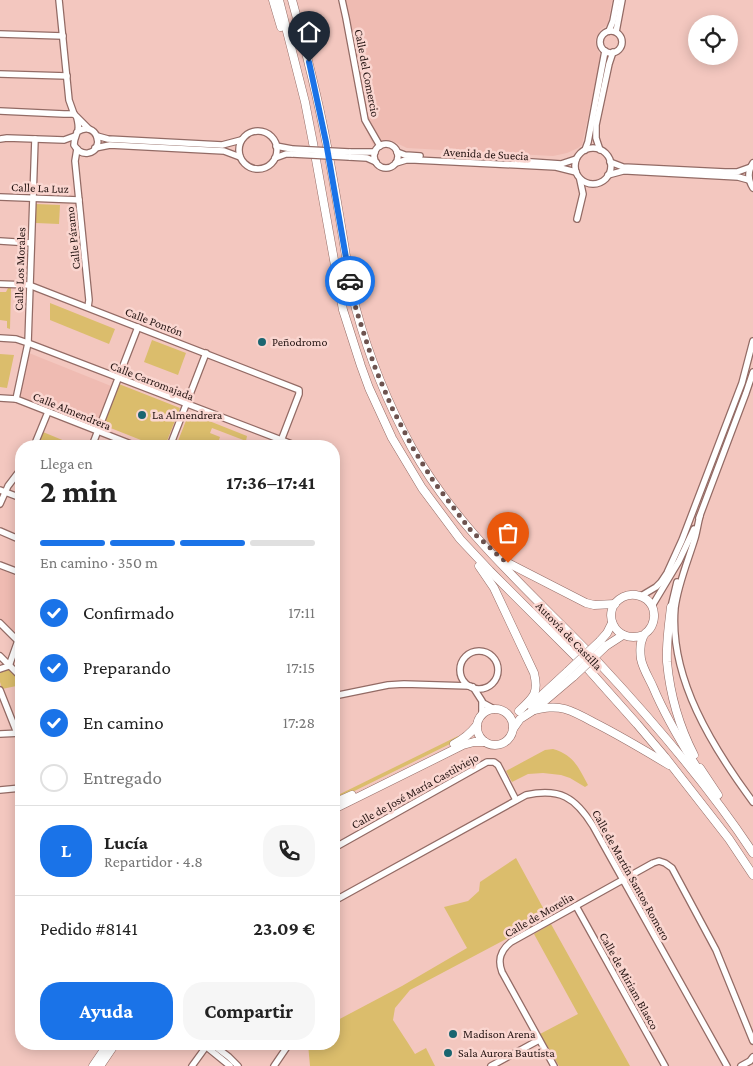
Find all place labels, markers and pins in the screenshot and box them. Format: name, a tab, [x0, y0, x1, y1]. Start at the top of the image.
pin	[288, 11, 330, 62]
place label: Peñodromo	[272, 335, 327, 349]
marker: Peñodromo	[256, 336, 268, 348]
place label: La Almendrera	[152, 408, 223, 422]
marker: La Almendrera	[136, 409, 148, 421]
pin	[487, 512, 529, 563]
place label: Madison Arena	[463, 1027, 536, 1041]
marker: Madison Arena	[447, 1028, 459, 1040]
place label: Sala Aurora Bautista	[458, 1046, 555, 1060]
marker: Sala Aurora Bautista	[442, 1047, 454, 1059]

